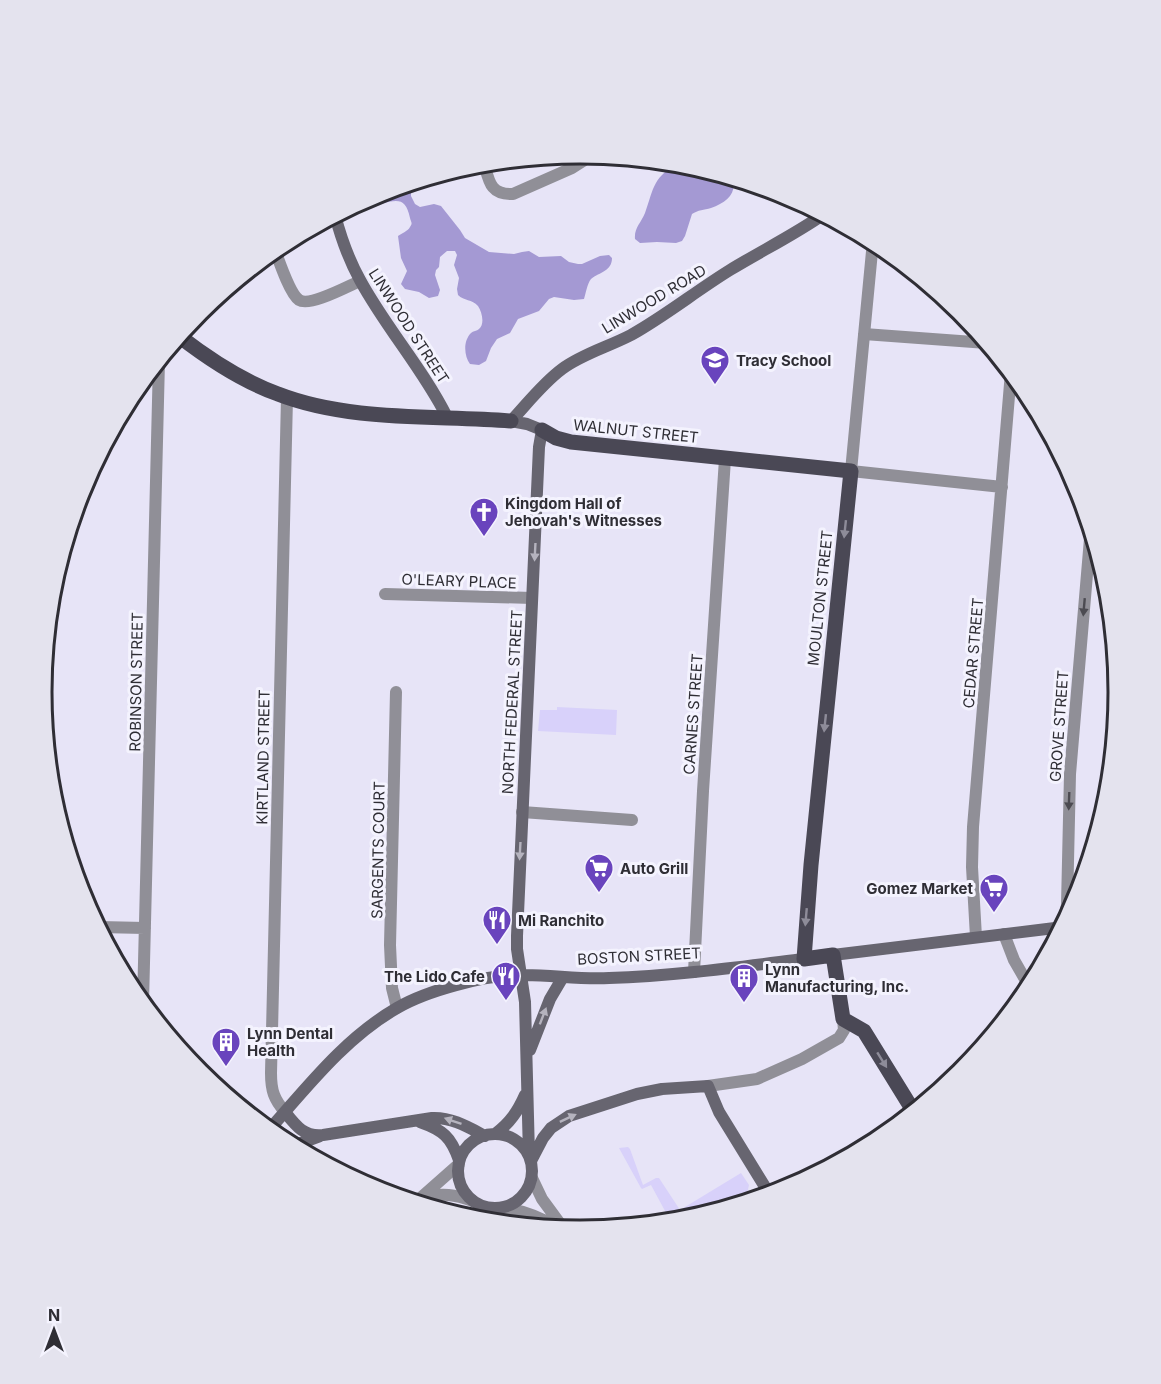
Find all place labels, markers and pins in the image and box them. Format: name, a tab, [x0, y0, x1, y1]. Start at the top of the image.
school or university icon: Tracy School	[699, 344, 731, 386]
place label: Tracy School	[736, 351, 831, 370]
place label: Kingdom Hall of Jehovah's Witnesses	[505, 494, 662, 530]
church icon: Kingdom Hall of Jehovah's Witnesses	[468, 496, 500, 538]
supermarket icon: Auto Grill	[583, 852, 615, 894]
place label: Auto Grill	[620, 859, 688, 878]
supermarket icon: Gomez Market	[978, 872, 1010, 914]
place label: Gomez Market	[866, 879, 974, 898]
restaurant icon: Mi Ranchito	[481, 904, 513, 946]
place label: Mi Ranchito	[518, 911, 604, 930]
restaurant icon: The Lido Cafe	[490, 960, 522, 1002]
place label: Lynn Manufacturing, Inc.	[765, 960, 909, 996]
building icon: Lynn Manufacturing, Inc.	[728, 962, 760, 1004]
place label: The Lido Cafe	[384, 967, 485, 986]
place label: Lynn Dental Health	[247, 1024, 333, 1060]
building icon: Lynn Dental Health	[210, 1026, 242, 1068]

